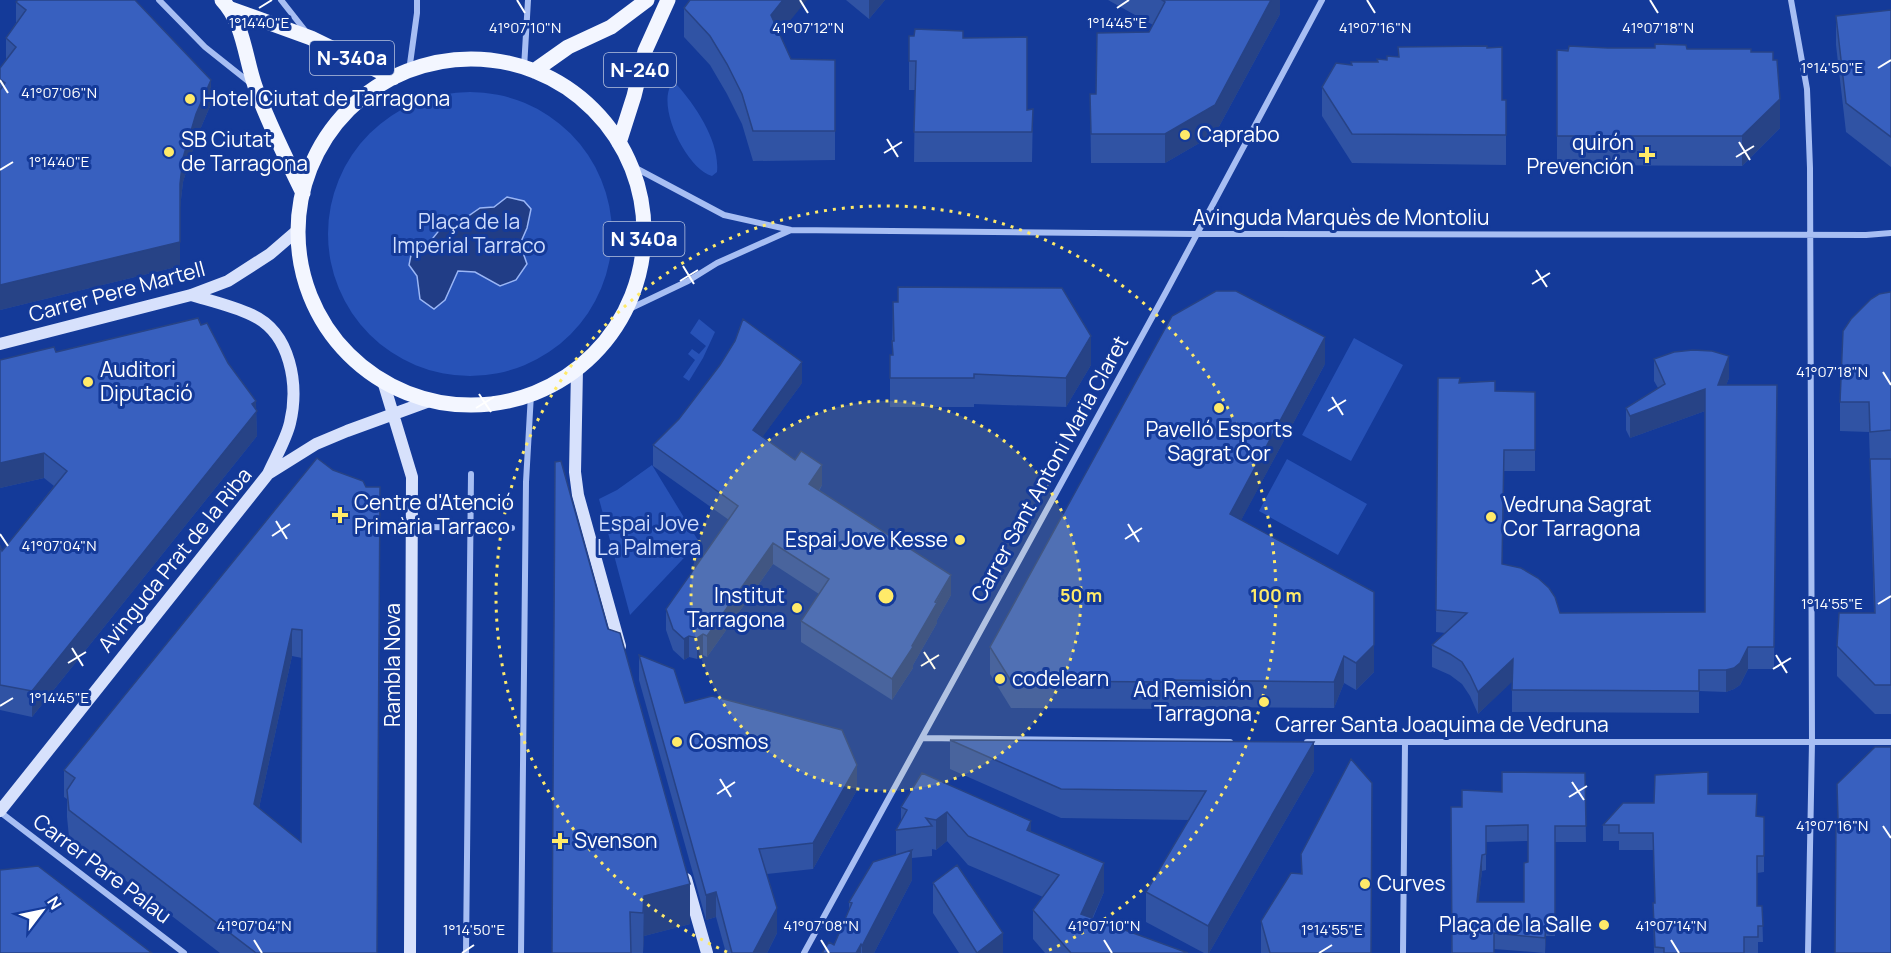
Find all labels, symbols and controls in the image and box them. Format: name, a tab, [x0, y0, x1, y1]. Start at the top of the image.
text: 1°14'40"E	[229, 12, 289, 33]
text: 1°14'45"E	[1087, 12, 1147, 33]
text: 41°07'10"N	[489, 17, 561, 38]
text: 41°07'12"N	[772, 17, 844, 38]
text: 41°07'16"N	[1339, 17, 1411, 38]
text: 41°07'18"N	[1622, 17, 1694, 38]
road number: N-340a	[310, 41, 394, 75]
road number: N-240	[604, 53, 676, 87]
text: 1°14'50"E	[1801, 57, 1863, 78]
text: 41°07'06"N	[21, 82, 97, 103]
place label: Hotel Ciutat de Tarragona	[202, 84, 450, 112]
marker: Hotel Ciutat de Tarragona	[183, 92, 197, 106]
place label: Caprabo	[1197, 120, 1280, 148]
place label: SB Ciutat de Tarragona	[181, 125, 308, 177]
marker: Caprabo	[1178, 128, 1192, 142]
place label: quirón Prevención	[1526, 128, 1634, 180]
marker: SB Ciutat de Tarragona	[162, 145, 176, 159]
marker: quirón Prevención	[1638, 146, 1656, 164]
text: 1°14'40"E	[29, 151, 89, 172]
street label: Avinguda Marquès de Montoliu	[1192, 203, 1490, 231]
park label: Plaça de la Imperial Tarraco	[392, 207, 546, 259]
road number: N 340a	[604, 222, 684, 256]
street label: Carrer Pere Martell	[26, 254, 208, 328]
street label: Carrer Sant Antoni Maria Claret	[964, 330, 1134, 607]
place label: Auditori Diputació	[100, 355, 193, 407]
text: 41°07'18"N	[1796, 361, 1868, 382]
marker: Auditori Diputació	[81, 375, 95, 389]
marker: Pavelló Esports Sagrat Cor	[1212, 401, 1226, 415]
place label: Pavelló Esports Sagrat Cor	[1145, 415, 1293, 467]
street label: Avinguda Prat de la Riba	[91, 461, 257, 657]
place label: Centre d'Atenció Primària Tarraco	[354, 488, 514, 540]
place label: Vedruna Sagrat Cor Tarragona	[1503, 490, 1652, 542]
marker: Centre d'Atenció Primària Tarraco	[331, 506, 349, 524]
park label: Espai Jove La Palmera	[597, 509, 701, 561]
marker: Vedruna Sagrat Cor Tarragona	[1484, 510, 1498, 524]
place label: Espai Jove Kesse	[785, 525, 948, 553]
marker: Espai Jove Kesse	[953, 533, 967, 547]
text: 41°07'04"N	[21, 535, 97, 556]
place label: Institut Tarragona	[687, 581, 785, 633]
text: 50 m	[1060, 583, 1102, 607]
text: 100 m	[1250, 583, 1302, 607]
centre of rings	[876, 586, 896, 606]
text: 1°14'55"E	[1801, 593, 1863, 614]
marker: Institut Tarragona	[790, 601, 804, 615]
street label: Rambla Nova	[378, 603, 406, 727]
place label: codelearn	[1012, 664, 1109, 692]
marker: codelearn	[993, 672, 1007, 686]
place label: Ad Remisión Tarragona	[1133, 675, 1252, 727]
text: 1°14'45"E	[29, 687, 89, 708]
marker: Ad Remisión Tarragona	[1257, 695, 1271, 709]
street label: Carrer Santa Joaquima de Vedruna	[1275, 710, 1609, 738]
place label: Cosmos	[689, 727, 768, 755]
marker: Cosmos	[670, 735, 684, 749]
street label: Carrer Pare Palau	[28, 807, 177, 929]
text: 41°07'16"N	[1796, 815, 1868, 836]
place label: Svenson	[574, 826, 658, 854]
marker: Svenson	[551, 832, 569, 850]
place label: Curves	[1377, 869, 1446, 897]
marker: Curves	[1358, 877, 1372, 891]
north arrow	[12, 881, 72, 941]
text: N	[42, 892, 67, 914]
place label: Plaça de la Salle	[1439, 910, 1592, 938]
text: 41°07'04"N	[216, 915, 292, 936]
text: 41°07'08"N	[783, 915, 859, 936]
text: 41°07'10"N	[1068, 915, 1140, 936]
text: 41°07'14"N	[1635, 915, 1707, 936]
marker: Plaça de la Salle	[1597, 918, 1611, 932]
text: 1°14'50"E	[443, 919, 505, 940]
text: 1°14'55"E	[1301, 919, 1363, 940]

